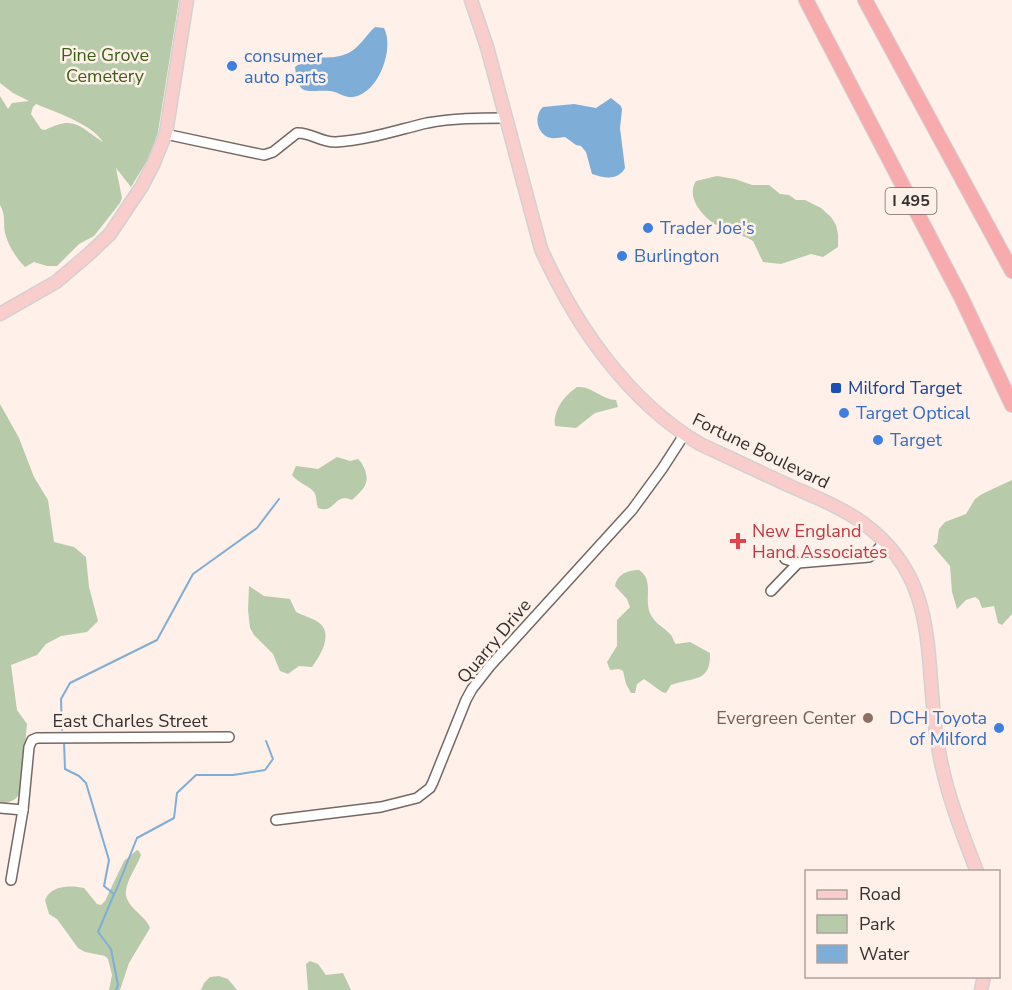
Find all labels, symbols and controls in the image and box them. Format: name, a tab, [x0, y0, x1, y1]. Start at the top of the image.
park label: Pine Grove Cemetery	[61, 43, 149, 88]
place label: consumer auto parts	[244, 44, 326, 89]
marker: consumer auto parts	[225, 59, 239, 73]
road number: I 495	[886, 188, 936, 214]
place label: Trader Joe's	[660, 216, 755, 240]
marker: Trader Joe's	[641, 221, 655, 235]
place label: Burlington	[634, 244, 719, 268]
marker: Burlington	[615, 249, 629, 263]
place label: Milford Target	[848, 376, 962, 400]
marker: Milford Target	[829, 381, 843, 395]
place label: Target Optical	[856, 401, 971, 425]
marker: Target Optical	[837, 406, 851, 420]
street label: Fortune Boulevard	[688, 407, 834, 495]
place label: Target	[890, 428, 942, 452]
marker: Target	[871, 433, 885, 447]
place label: New England Hand Associates	[752, 519, 887, 564]
marker: New England Hand Associates	[729, 532, 747, 550]
street label: Quarry Drive	[452, 594, 536, 688]
place label: Evergreen Center	[716, 706, 857, 730]
place label: DCH Toyota of Milford	[889, 706, 987, 751]
street label: East Charles Street	[53, 709, 208, 733]
marker: Evergreen Center	[861, 711, 875, 725]
marker: DCH Toyota of Milford	[992, 721, 1006, 735]
legend	[805, 870, 1000, 978]
text: Road	[859, 882, 901, 906]
text: Park	[859, 912, 896, 936]
text: Water	[859, 942, 910, 966]

